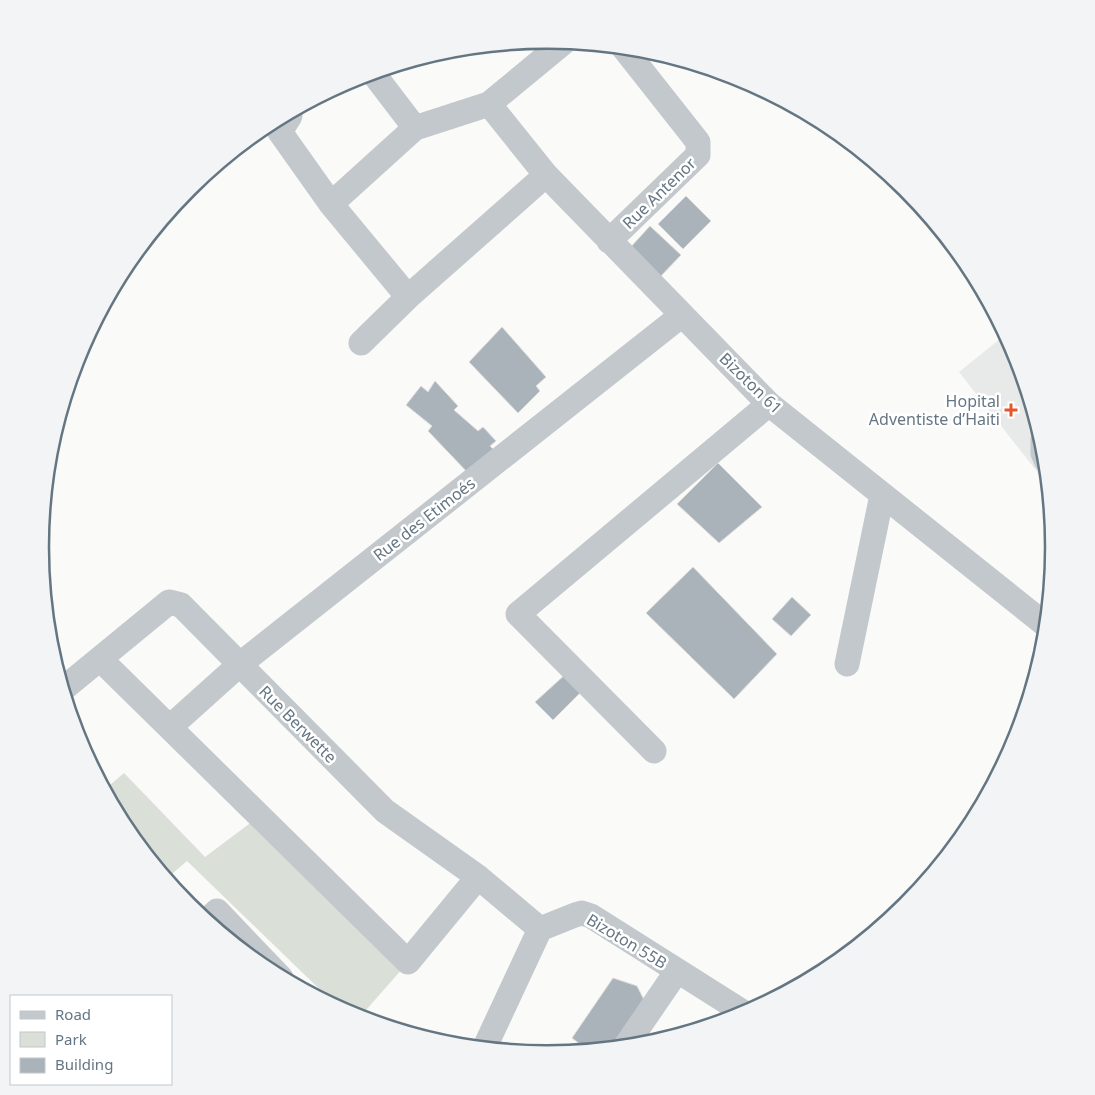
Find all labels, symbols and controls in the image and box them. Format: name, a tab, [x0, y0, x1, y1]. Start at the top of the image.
street label: Rue Antenor	[618, 152, 701, 234]
street label: Bizoton 61	[715, 347, 787, 419]
place label: Hopital Adventiste d’Haiti	[869, 390, 1000, 430]
marker: Hopital Adventiste d’Haiti	[1004, 403, 1018, 417]
street label: Rue des Etimoés	[368, 472, 480, 566]
street label: Rue Berwette	[254, 680, 342, 768]
street label: Bizoton 55B	[583, 908, 671, 974]
legend	[10, 995, 172, 1085]
text: Road	[55, 1004, 91, 1024]
text: Park	[55, 1029, 87, 1049]
text: Building	[55, 1054, 113, 1074]

